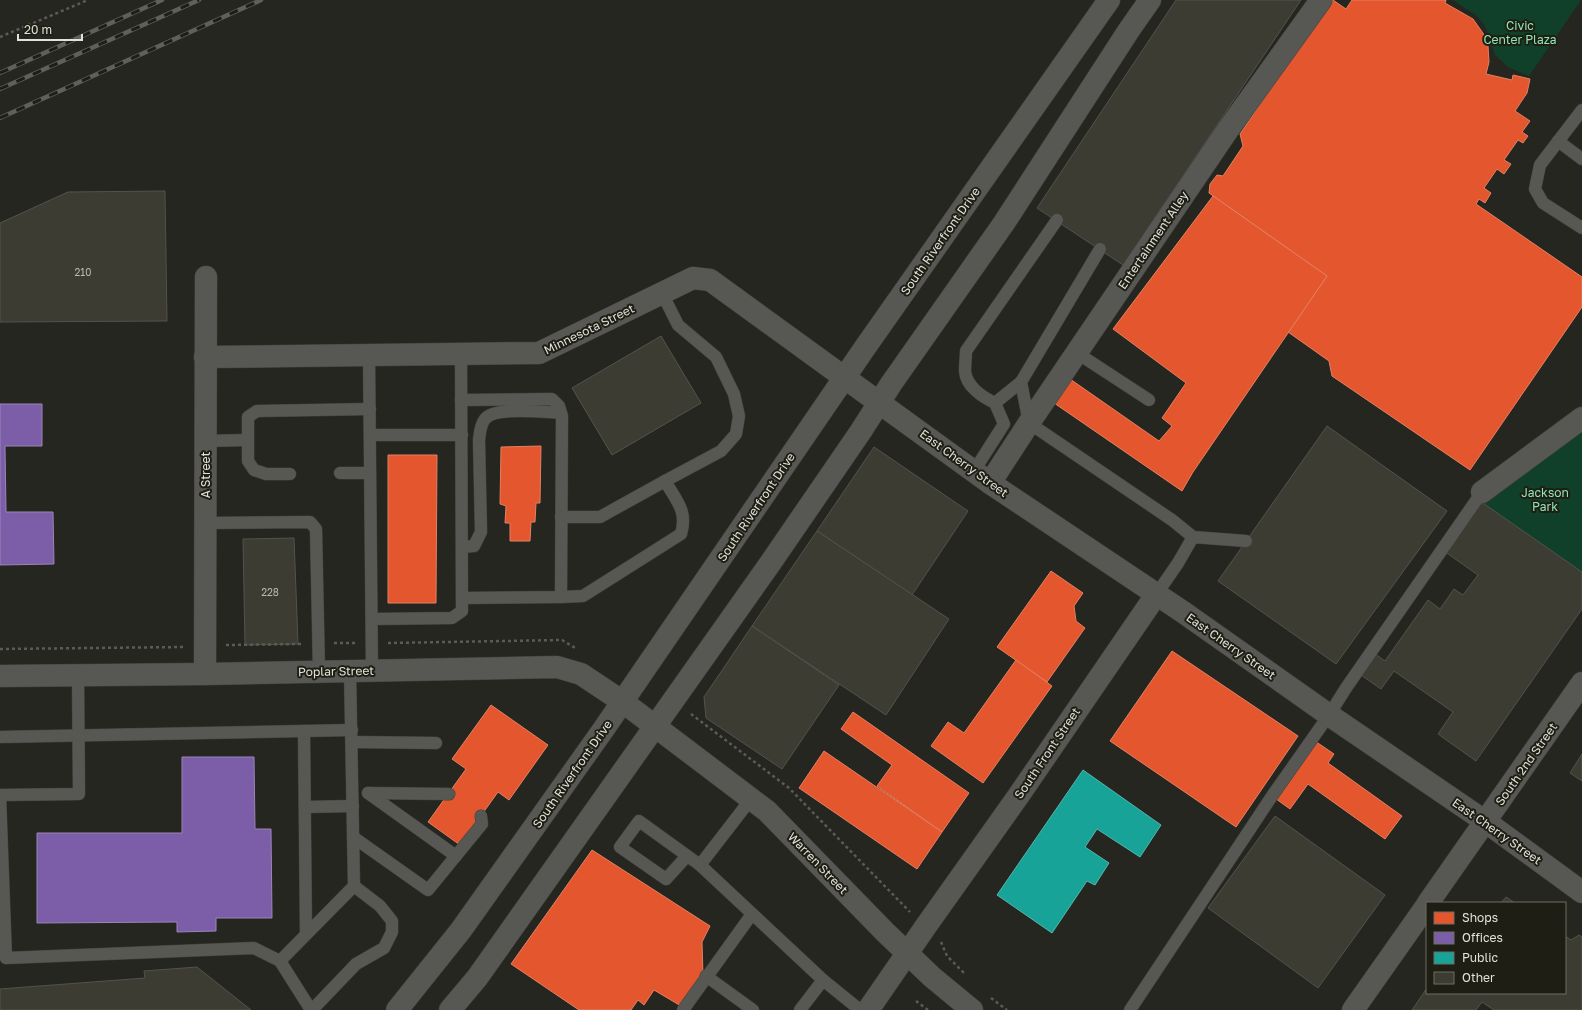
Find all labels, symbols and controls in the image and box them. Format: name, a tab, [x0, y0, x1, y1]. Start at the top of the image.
scale bar	[18, 16, 82, 42]
park label: Civic Center Plaza	[1483, 18, 1557, 47]
text: 20 m	[24, 22, 52, 37]
street label: South Riverfront Drive	[897, 184, 983, 298]
street label: Entertainment Alley	[1115, 188, 1191, 292]
house number: 210	[75, 266, 91, 278]
street label: Minnesota Street	[541, 300, 637, 357]
street label: East Cherry Street	[917, 426, 1011, 500]
street label: South Riverfront Drive	[714, 450, 798, 564]
street label: A Street	[198, 452, 213, 498]
park label: Jackson Park	[1521, 485, 1569, 514]
house number: 228	[261, 586, 279, 598]
street label: East Cherry Street	[1183, 610, 1279, 683]
street label: Poplar Street	[298, 663, 374, 679]
street label: South Front Street	[1011, 704, 1083, 801]
street label: South Riverfront Drive	[529, 717, 615, 831]
street label: South 2nd Street	[1492, 720, 1560, 808]
street label: East Cherry Street	[1449, 795, 1545, 868]
street label: Warren Street	[785, 829, 851, 897]
legend	[1426, 902, 1566, 994]
text: Shops	[1462, 910, 1498, 925]
text: Offices	[1462, 930, 1503, 945]
text: Public	[1462, 950, 1499, 965]
text: Other	[1462, 970, 1495, 985]

